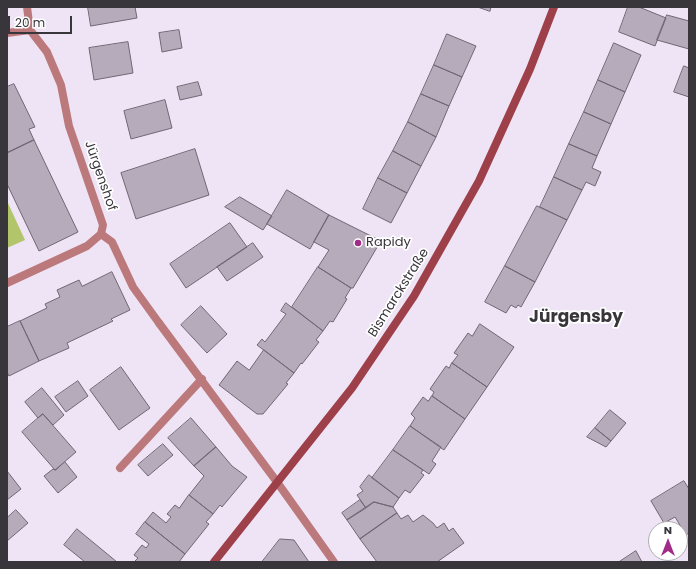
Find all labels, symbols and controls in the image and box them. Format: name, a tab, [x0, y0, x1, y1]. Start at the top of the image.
scale bar	[10, 8, 74, 34]
text: 20 m	[15, 14, 45, 31]
street label: Jürgenshof	[81, 139, 119, 213]
place label: Rapidy	[366, 235, 411, 251]
marker: Rapidy	[353, 238, 363, 248]
street label: Bismarckstraße	[365, 246, 433, 340]
district label: Jürgensby	[529, 308, 623, 328]
north arrow	[648, 521, 688, 561]
text: N	[664, 522, 672, 538]

